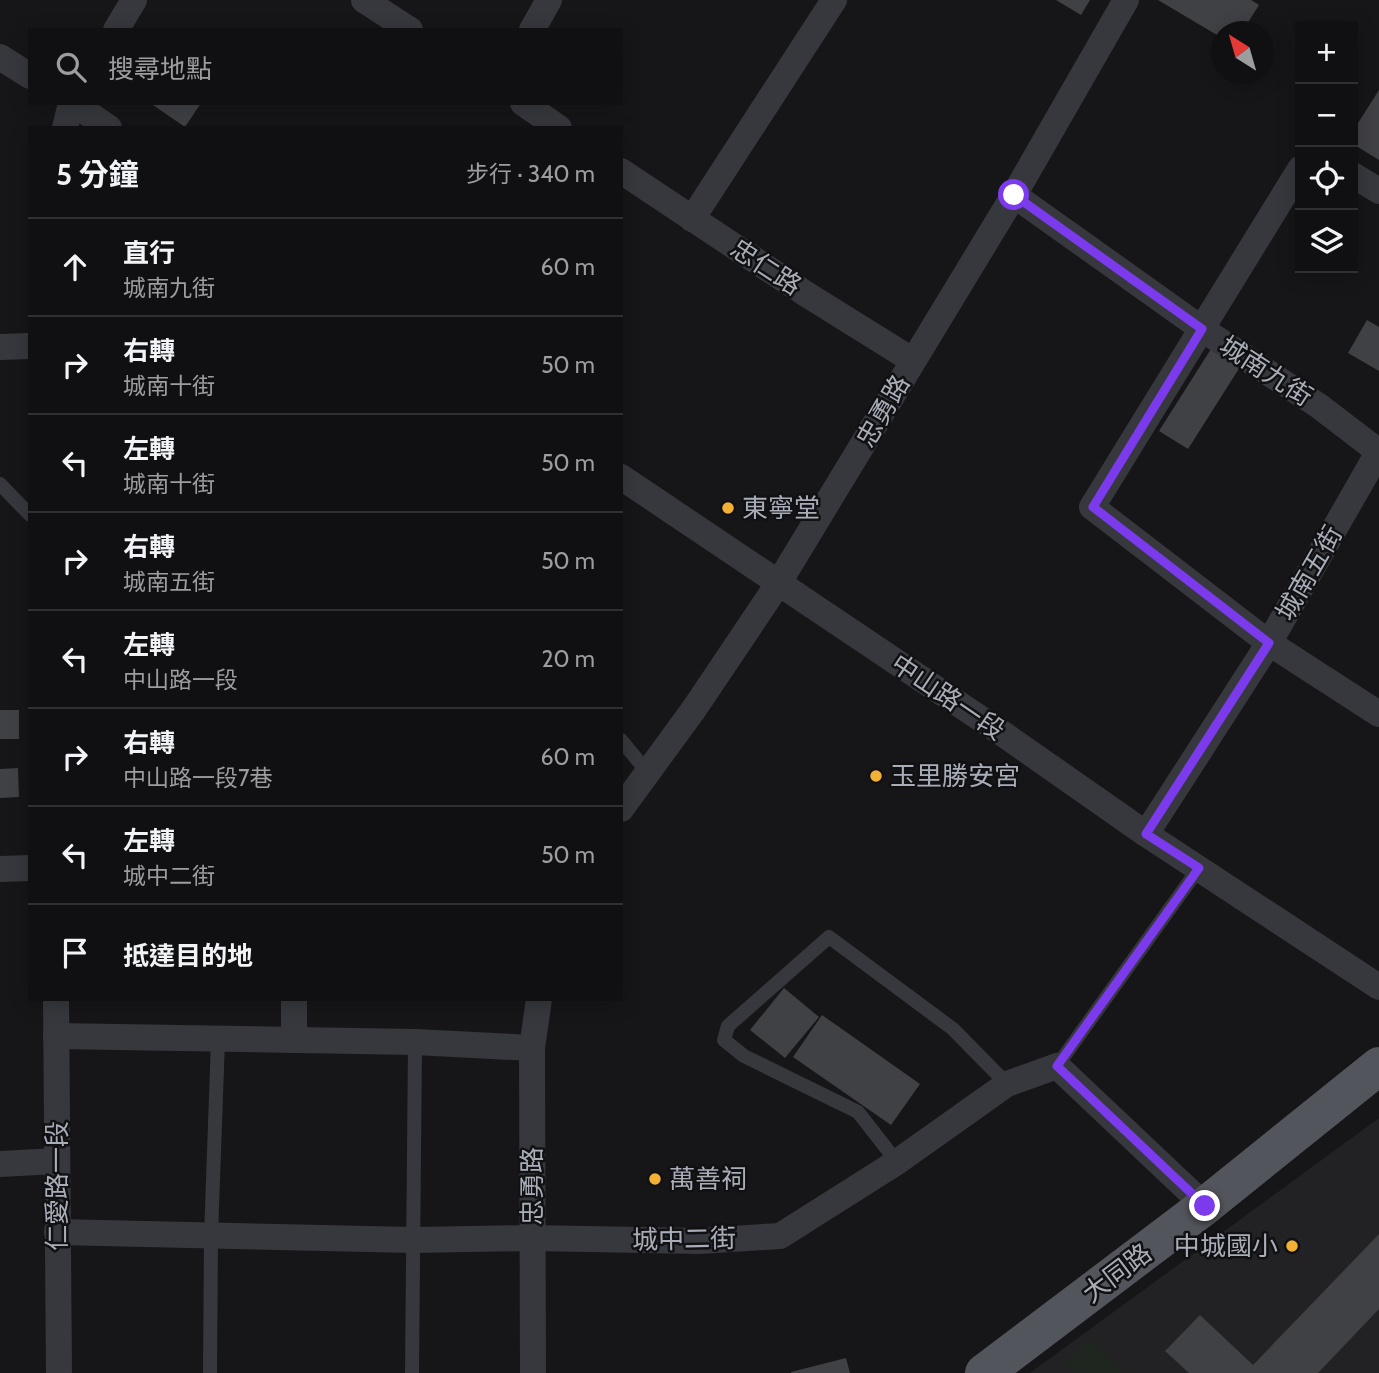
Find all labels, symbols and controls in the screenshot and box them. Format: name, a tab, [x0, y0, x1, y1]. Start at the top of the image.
north arrow	[1211, 21, 1274, 84]
map controls	[1295, 21, 1358, 273]
button: +	[1295, 21, 1358, 84]
search box	[28, 28, 623, 105]
icon: search	[52, 48, 90, 86]
text: 搜尋地點	[108, 53, 212, 85]
button: −	[1295, 84, 1358, 147]
button: locate	[1295, 147, 1358, 210]
text: 5 分鐘	[56, 156, 139, 193]
text: 步行 · 340 m	[466, 160, 595, 188]
route start	[998, 179, 1029, 210]
button: layers	[1295, 210, 1358, 273]
street label: 忠仁路	[725, 232, 807, 302]
text: 直行	[123, 237, 175, 269]
icon: ahead	[56, 248, 94, 286]
text: 60 m	[541, 253, 595, 281]
text: 城南九街	[123, 274, 215, 302]
street label: 城南九街	[1214, 329, 1318, 413]
text: 右轉	[123, 335, 175, 367]
icon: right	[56, 346, 94, 384]
text: 50 m	[541, 351, 595, 379]
street label: 忠勇路	[850, 369, 916, 453]
text: 城南十街	[123, 372, 215, 400]
text: 左轉	[123, 433, 175, 465]
icon: left	[56, 444, 94, 482]
text: 50 m	[541, 449, 595, 477]
text: 城南十街	[123, 470, 215, 498]
place label: 東寧堂	[742, 492, 820, 524]
marker: 東寧堂	[720, 500, 736, 516]
street label: 城南五街	[1269, 520, 1349, 626]
text: 右轉	[123, 531, 175, 563]
icon: right	[56, 542, 94, 580]
text: 50 m	[541, 547, 595, 575]
text: 城南五街	[123, 568, 215, 596]
text: 左轉	[123, 629, 175, 661]
icon: left	[56, 640, 94, 678]
text: 20 m	[542, 645, 595, 673]
street label: 中山路一段	[885, 647, 1011, 747]
text: 中山路一段	[123, 666, 238, 694]
text: 右轉	[123, 727, 175, 759]
icon: right	[56, 738, 94, 776]
text: 60 m	[541, 743, 595, 771]
place label: 玉里勝安宮	[890, 760, 1020, 792]
text: 中山路一段7巷	[123, 764, 273, 792]
marker: 玉里勝安宮	[868, 768, 884, 784]
text: 左轉	[123, 825, 175, 857]
icon: left	[56, 836, 94, 874]
text: 50 m	[541, 841, 595, 869]
text: 城中二街	[123, 862, 215, 890]
icon: arrive	[56, 934, 94, 972]
text: 抵達目的地	[123, 940, 253, 972]
street label: 仁愛路一段	[41, 1121, 73, 1251]
street label: 忠勇路	[516, 1147, 548, 1225]
place label: 萬善祠	[669, 1163, 747, 1195]
marker: 萬善祠	[647, 1171, 663, 1187]
route end	[1189, 1190, 1220, 1221]
street label: 城中二街	[632, 1222, 736, 1256]
place label: 中城國小	[1174, 1230, 1278, 1262]
street label: 大同路	[1076, 1237, 1158, 1309]
marker: 中城國小	[1284, 1238, 1300, 1254]

